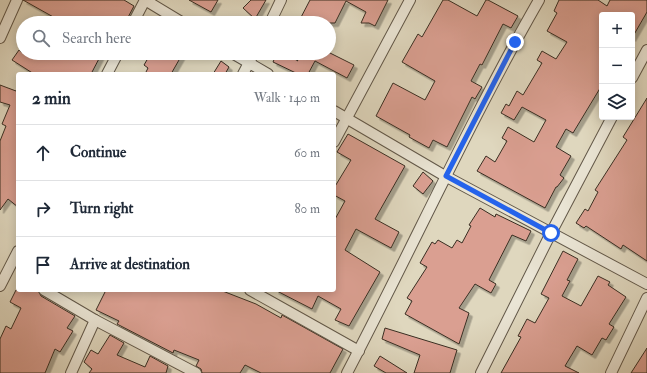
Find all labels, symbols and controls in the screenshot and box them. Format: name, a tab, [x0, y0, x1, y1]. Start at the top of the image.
map controls	[599, 12, 635, 120]
button: +	[599, 12, 635, 48]
search box	[16, 16, 336, 60]
icon: search	[30, 27, 52, 49]
text: Search here	[62, 29, 131, 48]
route end	[506, 33, 524, 51]
button: −	[599, 48, 635, 84]
button: layers	[599, 84, 635, 120]
text: 2 min	[32, 88, 71, 109]
text: Walk · 140 m	[254, 90, 320, 106]
icon: ahead	[32, 142, 54, 164]
text: Continue	[70, 143, 126, 162]
text: 60 m	[294, 145, 320, 161]
icon: right	[32, 198, 54, 220]
text: Turn right	[70, 199, 133, 218]
text: 80 m	[294, 201, 320, 217]
route start	[542, 224, 560, 242]
icon: arrive	[32, 254, 54, 276]
text: Arrive at destination	[70, 255, 190, 274]

